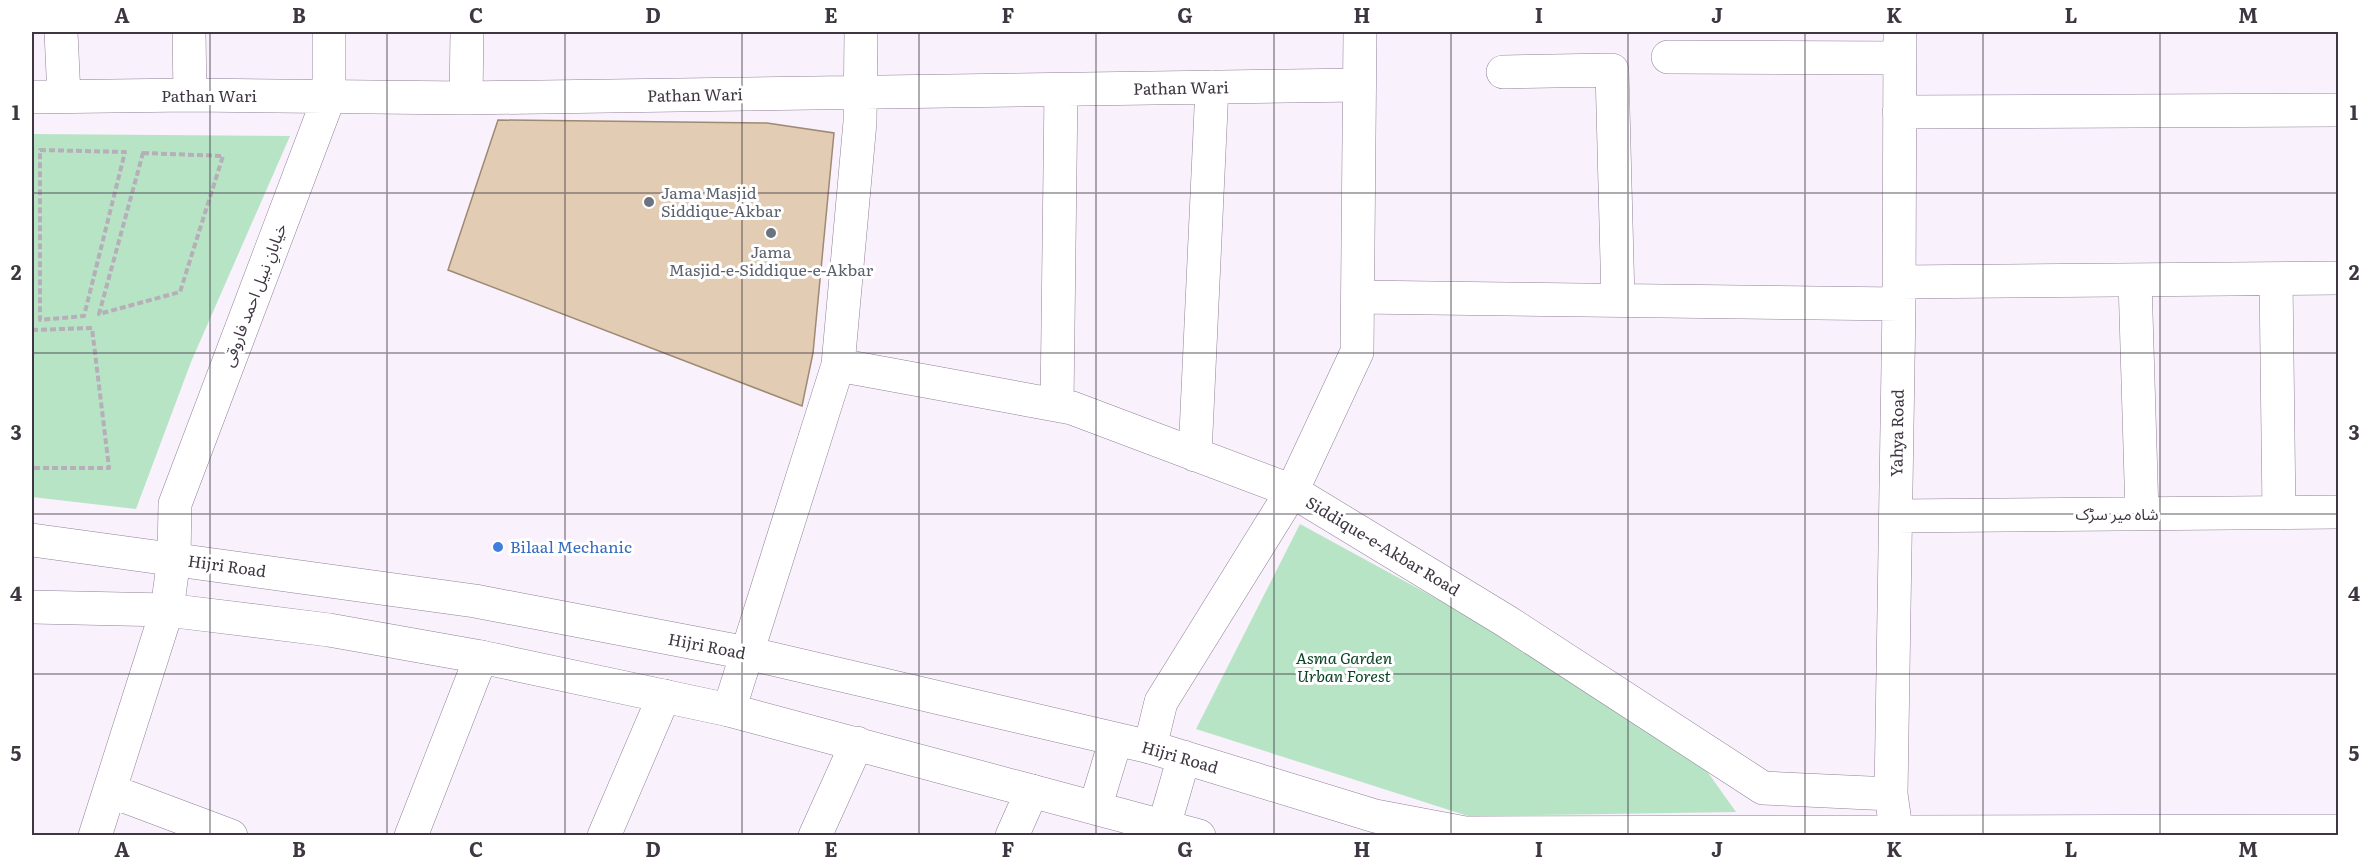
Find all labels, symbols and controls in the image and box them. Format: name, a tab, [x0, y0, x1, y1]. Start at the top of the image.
text: A	[114, 0, 130, 29]
text: B	[292, 0, 306, 29]
text: C	[469, 0, 483, 29]
text: D	[645, 0, 661, 29]
text: E	[824, 0, 838, 29]
text: F	[1002, 0, 1015, 29]
text: G	[1177, 0, 1193, 29]
text: H	[1354, 0, 1370, 29]
text: I	[1535, 0, 1543, 29]
text: J	[1711, 0, 1723, 29]
text: K	[1886, 0, 1902, 29]
text: L	[2065, 0, 2078, 29]
text: M	[2238, 0, 2258, 29]
street label: Pathan Wari	[1133, 74, 1229, 100]
street label: Pathan Wari	[647, 81, 743, 107]
street label: Pathan Wari	[161, 83, 257, 107]
text: 1	[12, 96, 20, 126]
text: 1	[2350, 96, 2358, 126]
place label: Jama Masjid Siddique-Akbar	[661, 180, 781, 222]
marker: Jama Masjid Siddique-Akbar	[642, 195, 656, 209]
street label: خیابانِ نبیل احمد فاروقی	[215, 219, 293, 370]
marker: Jama Masjid-e-Siddique-e-Akbar	[764, 226, 778, 240]
place label: Jama Masjid-e-Siddique-e-Akbar	[669, 239, 874, 281]
text: 2	[11, 256, 22, 286]
text: 2	[2349, 256, 2360, 286]
street label: Yahya Road	[1883, 389, 1909, 477]
text: 3	[10, 416, 22, 446]
text: 3	[2348, 416, 2360, 446]
street label: Siddique-e-Akbar Road	[1302, 490, 1465, 601]
street label: شاہ میر سڑک	[2075, 501, 2159, 525]
place label: Bilaal Mechanic	[510, 534, 632, 558]
marker: Bilaal Mechanic	[491, 540, 505, 554]
street label: Hijri Road	[187, 548, 268, 582]
text: 4	[10, 577, 22, 607]
text: 4	[2348, 577, 2360, 607]
street label: Hijri Road	[666, 626, 748, 664]
park label: Asma Garden Urban Forest	[1296, 645, 1393, 687]
street label: Hijri Road	[1139, 734, 1222, 778]
text: 5	[11, 737, 22, 767]
text: 5	[2349, 737, 2360, 767]
text: A	[114, 833, 130, 863]
text: B	[292, 833, 306, 863]
text: C	[469, 833, 483, 863]
text: D	[645, 833, 661, 863]
text: E	[824, 833, 838, 863]
text: F	[1002, 833, 1015, 863]
text: G	[1177, 833, 1193, 863]
text: H	[1354, 833, 1370, 863]
text: I	[1535, 833, 1543, 863]
text: J	[1711, 833, 1723, 863]
text: K	[1886, 833, 1902, 863]
text: L	[2065, 833, 2078, 863]
text: M	[2238, 833, 2258, 863]

